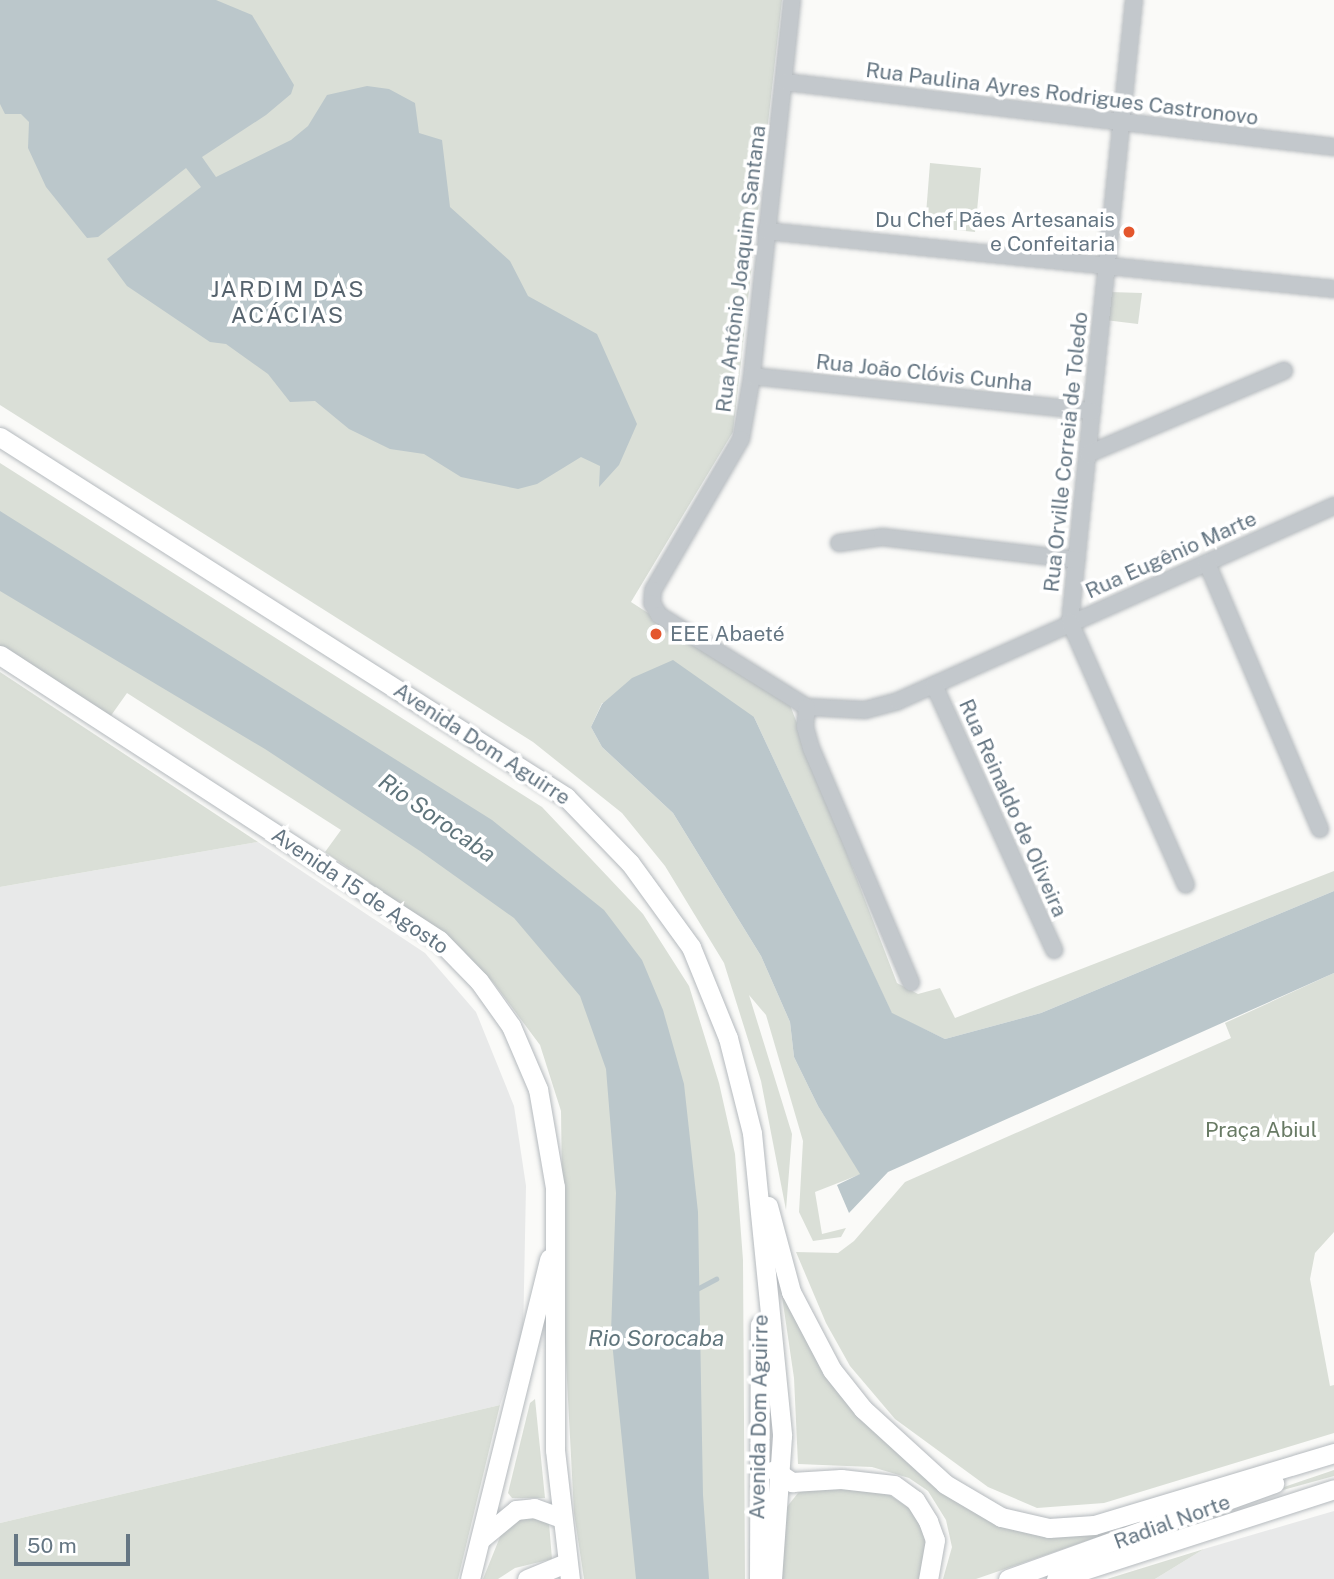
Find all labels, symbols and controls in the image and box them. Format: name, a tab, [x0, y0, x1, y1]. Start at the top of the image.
street label: Rua Paulina Ayres Rodrigues Castronovo	[864, 57, 1260, 131]
street label: Rua Antônio Joaquim Santana	[711, 124, 771, 414]
place label: Du Chef Pães Artesanais e Confeitaria	[875, 207, 1115, 257]
marker: Du Chef Pães Artesanais e Confeitaria	[1121, 224, 1137, 240]
district label: JARDIM DAS ACÁCIAS	[212, 275, 364, 329]
street label: Rua Orville Correia de Toledo	[1039, 310, 1093, 594]
street label: Rua João Clóvis Cunha	[815, 349, 1033, 397]
street label: Rua Eugênio Marte	[1081, 506, 1261, 604]
place label: EEE Abaeté	[670, 621, 785, 647]
marker: EEE Abaeté	[648, 626, 664, 642]
street label: Avenida Dom Aguirre	[389, 678, 575, 810]
street label: Rua Reinaldo de Oliveira	[953, 695, 1073, 921]
water label: Rio Sorocaba	[373, 768, 501, 868]
street label: Avenida 15 de Agosto	[267, 822, 453, 960]
park label: Praça Abiul	[1205, 1117, 1317, 1143]
street label: Avenida Dom Aguirre	[745, 1314, 773, 1520]
water label: Rio Sorocaba	[588, 1324, 724, 1352]
street label: Radial Norte	[1110, 1489, 1234, 1555]
scale bar	[18, 1520, 133, 1564]
text: 50 m	[27, 1533, 77, 1558]

